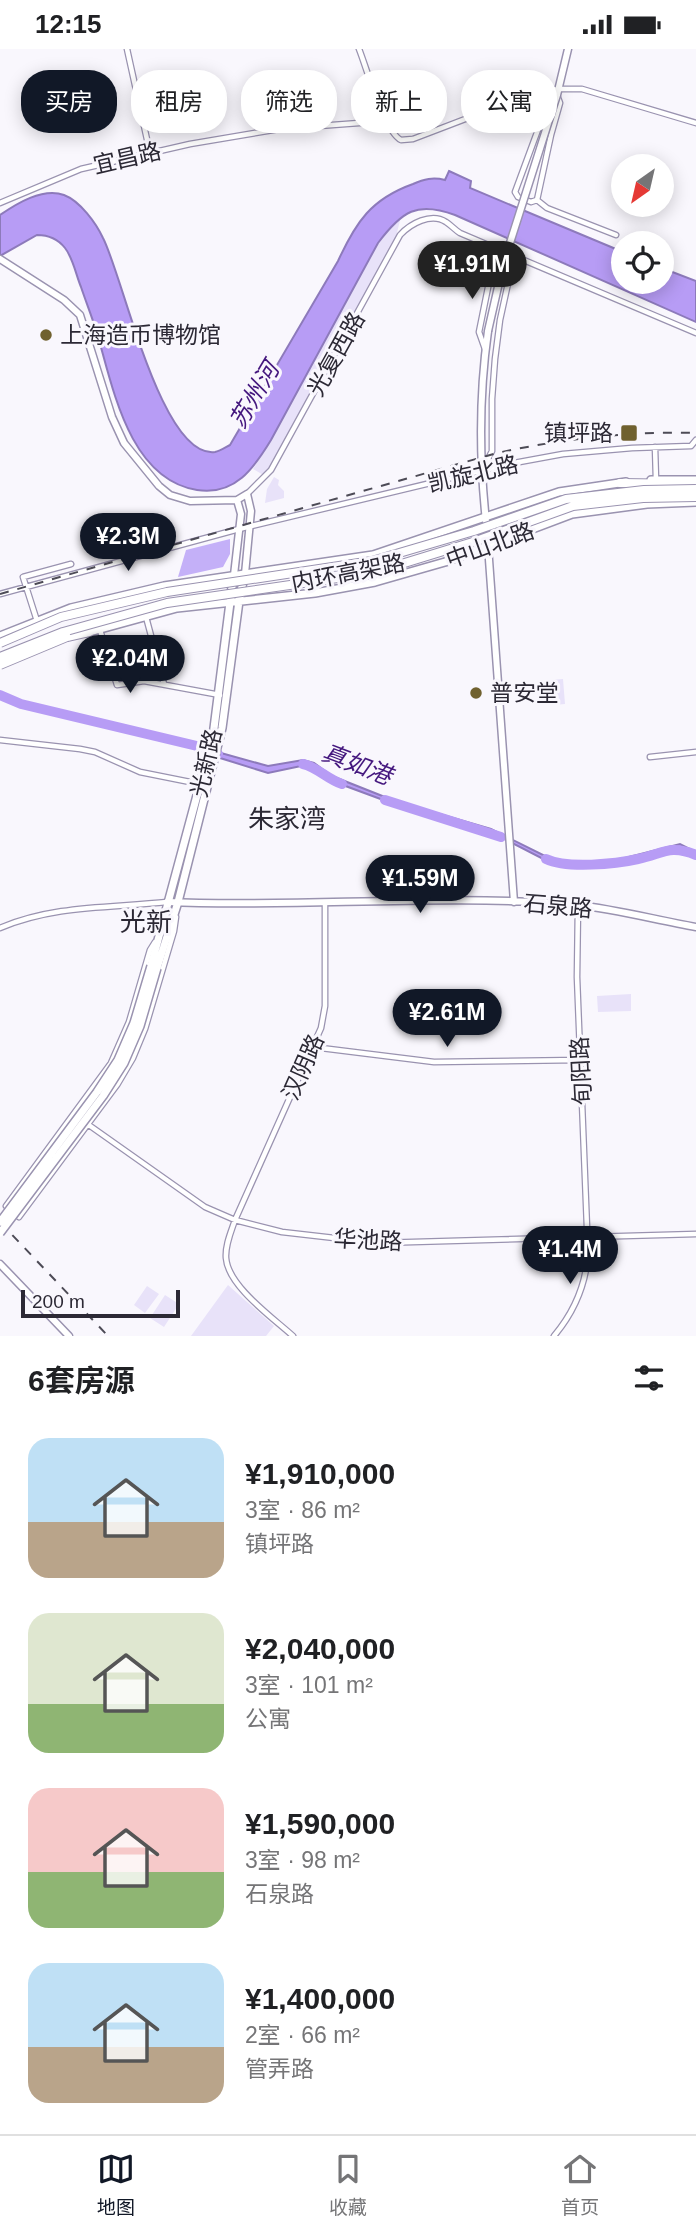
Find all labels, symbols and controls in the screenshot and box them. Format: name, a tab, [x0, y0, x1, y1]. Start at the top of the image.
text: 12:15	[35, 9, 102, 39]
chip: 买房	[21, 70, 117, 133]
chip: 租房	[131, 70, 227, 133]
chip: 筛选	[241, 70, 337, 133]
chip: 新上	[351, 70, 447, 133]
chip: 公寓	[461, 70, 557, 133]
street label: 宜昌路	[90, 138, 164, 178]
north arrow	[611, 154, 674, 217]
map controls	[611, 154, 674, 294]
button: locate	[611, 231, 674, 294]
pin: ¥1.91M	[415, 241, 529, 301]
text: ¥1.91M	[434, 251, 510, 277]
street label: 光复西路	[302, 307, 370, 401]
place label: 上海造币博物馆	[60, 322, 221, 348]
marker: 上海造币博物馆	[38, 327, 54, 343]
water label: 苏州河	[224, 354, 286, 433]
place label: 镇坪路	[544, 420, 613, 446]
marker: 镇坪路	[619, 423, 639, 443]
street label: 凯旋北路	[425, 451, 521, 497]
pin: ¥2.3M	[79, 513, 177, 573]
street label: 中山北路	[442, 517, 538, 573]
text: ¥2.3M	[96, 523, 160, 549]
street label: 内环高架路	[289, 549, 407, 597]
pin: ¥2.04M	[73, 635, 187, 695]
text: ¥2.04M	[92, 645, 168, 671]
place label: 普安堂	[490, 680, 559, 706]
marker: 普安堂	[468, 685, 484, 701]
street label: 光新路	[186, 726, 226, 800]
water label: 真如港	[319, 738, 398, 791]
district label: 朱家湾	[248, 804, 326, 834]
pin: ¥1.59M	[363, 855, 477, 915]
text: ¥1.59M	[382, 865, 458, 891]
street label: 石泉路	[522, 890, 594, 922]
district label: 光新	[120, 907, 172, 937]
pin: ¥2.61M	[390, 989, 504, 1049]
text: ¥2.61M	[409, 999, 485, 1025]
street label: 汉阴路	[277, 1030, 329, 1104]
street label: 旬阳路	[566, 1036, 596, 1106]
street label: 华池路	[333, 1225, 403, 1255]
pin: ¥1.4M	[521, 1227, 619, 1286]
text: ¥1.4M	[538, 1236, 602, 1262]
scale bar	[21, 1287, 180, 1319]
text: 200 m	[32, 1291, 85, 1312]
icon: filters	[630, 1359, 668, 1397]
text: 6套房源	[28, 1364, 135, 1397]
text: ¥1,910,000	[245, 1457, 395, 1490]
icon: home	[84, 1466, 168, 1550]
text: 3室 · 86 m²	[245, 1497, 360, 1523]
text: 镇坪路	[245, 1531, 314, 1557]
text: ¥2,040,000	[245, 1632, 395, 1665]
icon: home	[84, 1641, 168, 1725]
text: 3室 · 101 m²	[245, 1672, 373, 1698]
text: 公寓	[245, 1706, 291, 1732]
text: ¥1,590,000	[245, 1807, 395, 1840]
icon: home	[84, 1816, 168, 1900]
text: 3室 · 98 m²	[245, 1847, 360, 1873]
text: 石泉路	[245, 1881, 314, 1907]
text: ¥1,400,000	[245, 1982, 395, 2015]
icon: home	[84, 1991, 168, 2075]
text: 2室 · 66 m²	[245, 2022, 360, 2048]
text: 管弄路	[245, 2056, 314, 2082]
tab: 地图	[97, 2150, 135, 2219]
tab: 收藏	[329, 2150, 367, 2219]
tab: 首页	[561, 2150, 599, 2219]

